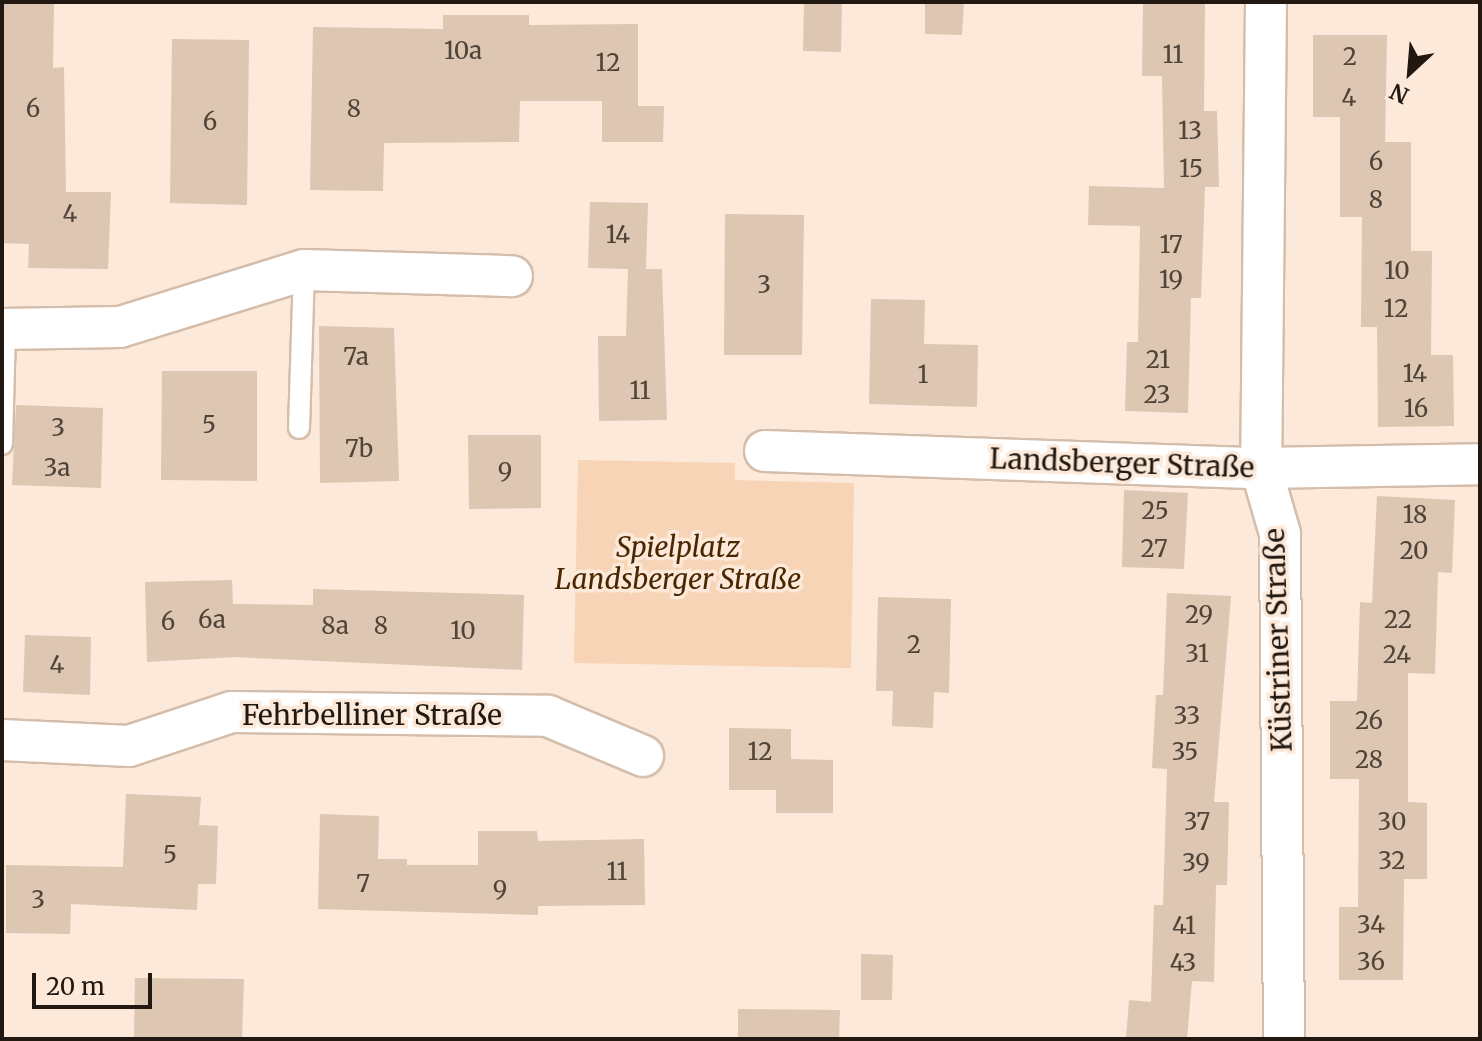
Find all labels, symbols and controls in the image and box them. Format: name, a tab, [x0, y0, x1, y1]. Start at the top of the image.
north arrow	[1370, 32, 1450, 112]
house number: 10a	[444, 37, 482, 65]
house number: 11	[1163, 41, 1183, 69]
house number: 2	[1343, 43, 1357, 71]
house number: 12	[596, 49, 620, 77]
text: N	[1386, 77, 1413, 110]
house number: 4	[1342, 84, 1356, 112]
house number: 6	[26, 95, 40, 123]
house number: 8	[347, 95, 361, 123]
house number: 6	[203, 108, 217, 136]
house number: 13	[1178, 117, 1202, 145]
house number: 6	[1369, 148, 1383, 176]
house number: 15	[1179, 155, 1203, 183]
house number: 8	[1369, 186, 1383, 214]
house number: 4	[63, 200, 77, 228]
house number: 14	[606, 221, 630, 249]
house number: 17	[1159, 231, 1183, 259]
house number: 10	[1384, 257, 1410, 285]
house number: 19	[1159, 266, 1183, 294]
house number: 3	[757, 271, 771, 299]
house number: 12	[1384, 295, 1408, 323]
house number: 7a	[343, 343, 369, 371]
house number: 21	[1146, 346, 1170, 374]
house number: 14	[1403, 360, 1427, 388]
house number: 1	[918, 361, 928, 389]
house number: 11	[630, 377, 650, 405]
house number: 23	[1143, 381, 1171, 409]
house number: 16	[1404, 395, 1428, 423]
house number: 5	[202, 411, 216, 439]
house number: 3	[51, 414, 65, 442]
house number: 7b	[345, 435, 373, 463]
street label: Landsberger Straße	[989, 442, 1255, 484]
house number: 3a	[44, 454, 70, 482]
house number: 9	[498, 458, 512, 486]
house number: 25	[1141, 497, 1169, 525]
house number: 18	[1403, 501, 1427, 529]
street label: Küstriner Straße	[1257, 528, 1299, 752]
park label: Spielplatz Landsberger Straße	[555, 530, 801, 596]
house number: 27	[1140, 535, 1168, 563]
house number: 20	[1399, 537, 1429, 565]
house number: 29	[1185, 601, 1213, 629]
house number: 6a	[198, 606, 226, 634]
house number: 22	[1384, 606, 1412, 634]
house number: 6	[161, 608, 175, 636]
house number: 8a	[321, 612, 349, 640]
house number: 8	[374, 612, 388, 640]
house number: 10	[450, 617, 476, 645]
house number: 2	[907, 631, 921, 659]
house number: 31	[1185, 640, 1209, 668]
house number: 24	[1383, 641, 1411, 669]
house number: 4	[50, 651, 64, 679]
street label: Fehrbelliner Straße	[242, 698, 502, 732]
house number: 33	[1174, 702, 1200, 730]
house number: 26	[1355, 707, 1383, 735]
house number: 12	[748, 738, 772, 766]
house number: 35	[1172, 738, 1198, 766]
house number: 28	[1355, 746, 1383, 774]
house number: 37	[1184, 808, 1210, 836]
house number: 30	[1378, 808, 1406, 836]
house number: 5	[163, 841, 177, 869]
house number: 32	[1378, 847, 1406, 875]
house number: 39	[1182, 849, 1210, 877]
house number: 11	[607, 858, 627, 886]
house number: 7	[356, 870, 370, 898]
house number: 9	[493, 876, 507, 904]
house number: 3	[31, 886, 45, 914]
house number: 34	[1357, 911, 1385, 939]
house number: 41	[1172, 912, 1196, 940]
house number: 36	[1357, 948, 1385, 976]
house number: 43	[1170, 949, 1196, 977]
scale bar	[36, 957, 156, 1007]
text: 20 m	[46, 971, 105, 1002]

